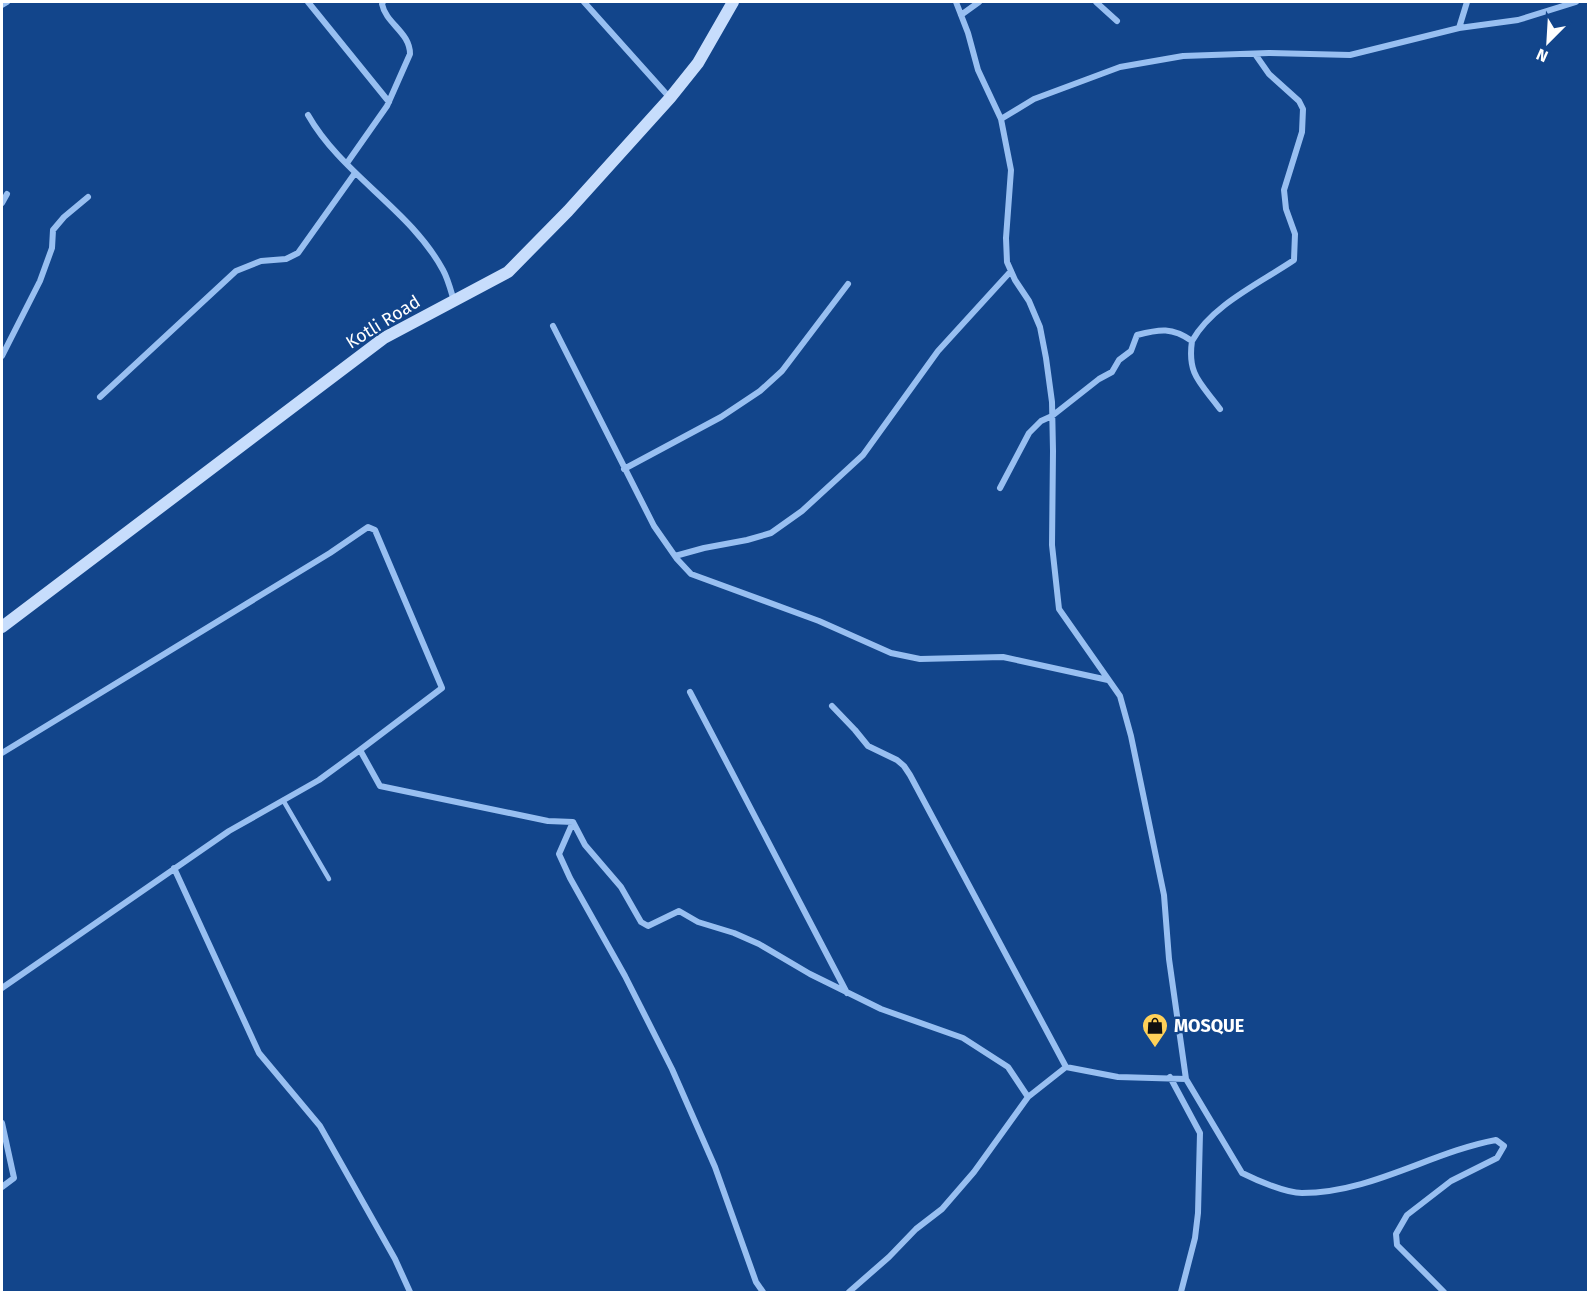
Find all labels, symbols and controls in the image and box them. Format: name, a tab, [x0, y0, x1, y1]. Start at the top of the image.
north arrow	[1518, 12, 1578, 72]
text: N	[1533, 44, 1551, 66]
street label: Kotli Road	[342, 290, 424, 354]
shop icon: MOSQUE	[1140, 1011, 1170, 1049]
place label: MOSQUE	[1174, 1015, 1244, 1037]

